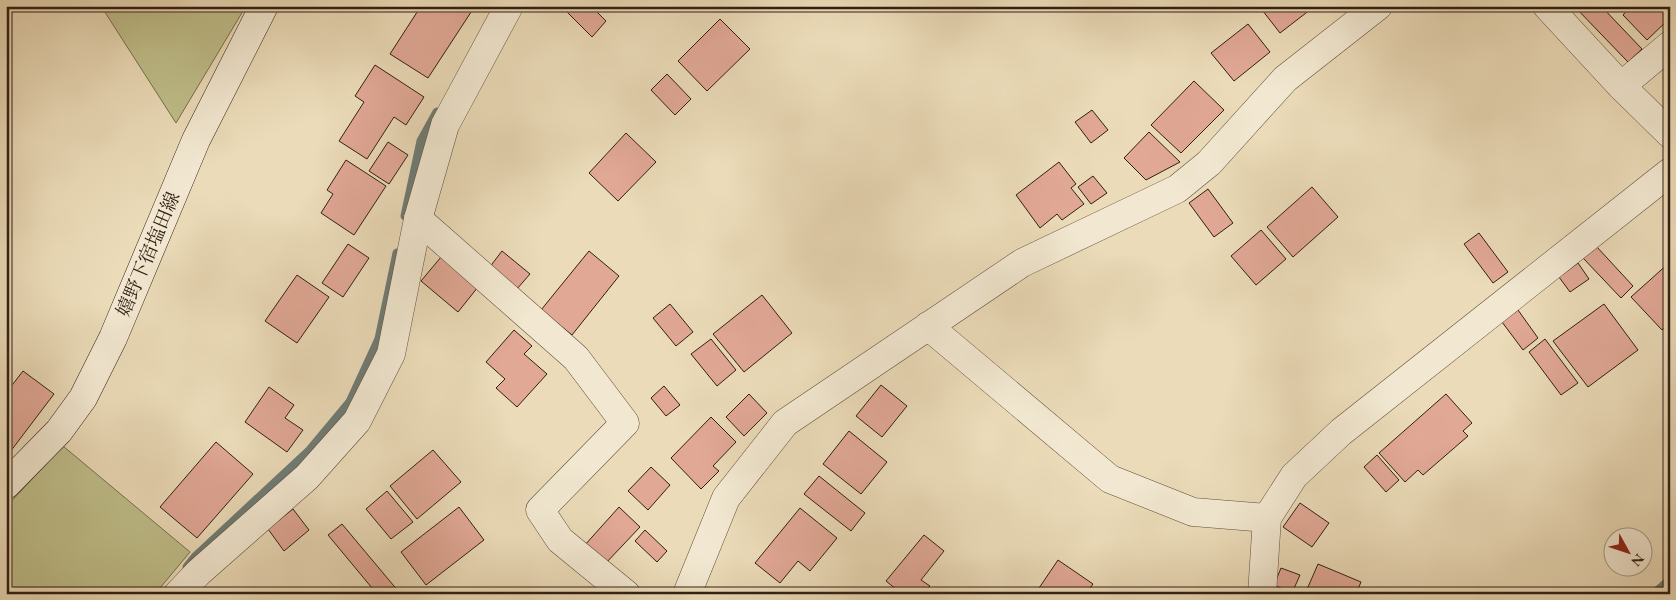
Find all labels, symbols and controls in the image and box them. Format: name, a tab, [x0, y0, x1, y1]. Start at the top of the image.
street label: 嬉野下宿塩田線	[111, 188, 185, 320]
north arrow	[1604, 528, 1654, 578]
text: N	[1627, 550, 1648, 571]

